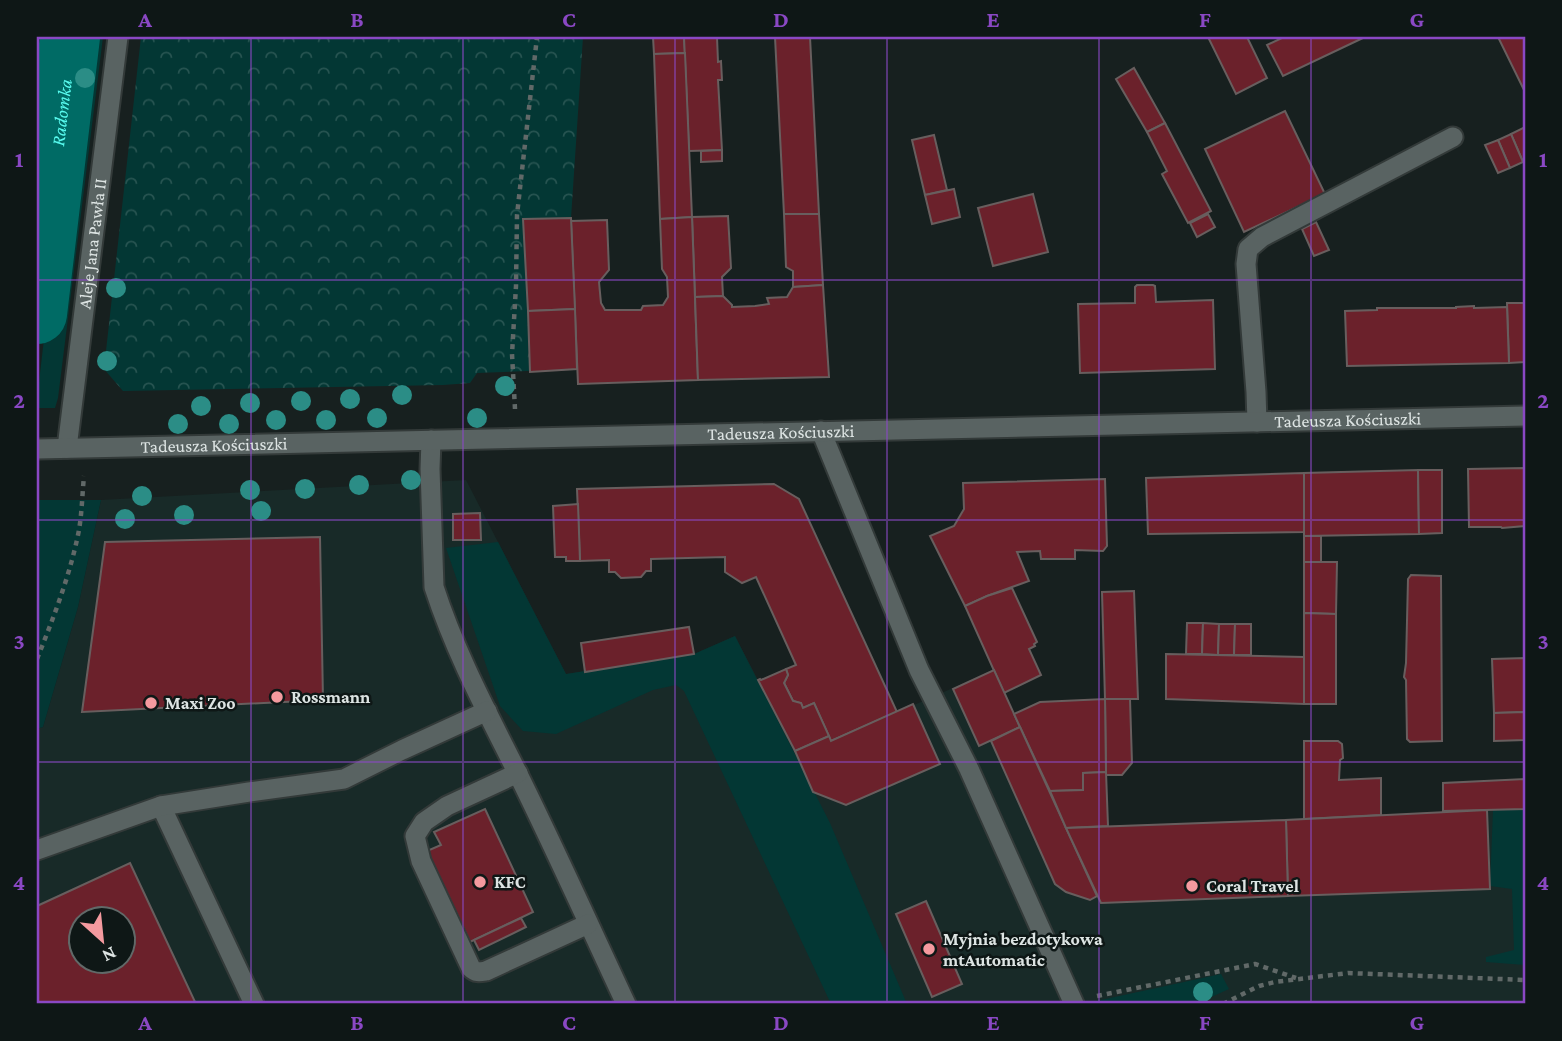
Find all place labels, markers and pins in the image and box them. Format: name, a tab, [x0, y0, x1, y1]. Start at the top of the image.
place label: Rossmann	[291, 687, 371, 707]
marker: Rossmann	[269, 689, 285, 705]
place label: Maxi Zoo	[165, 693, 236, 713]
marker: Maxi Zoo	[143, 695, 159, 711]
place label: KFC	[494, 872, 526, 892]
marker: KFC	[472, 874, 488, 890]
place label: Coral Travel	[1206, 876, 1299, 896]
marker: Coral Travel	[1184, 878, 1200, 894]
place label: Myjnia bezdotykowa mtAutomatic	[943, 929, 1103, 970]
marker: Myjnia bezdotykowa mtAutomatic	[921, 941, 937, 957]

